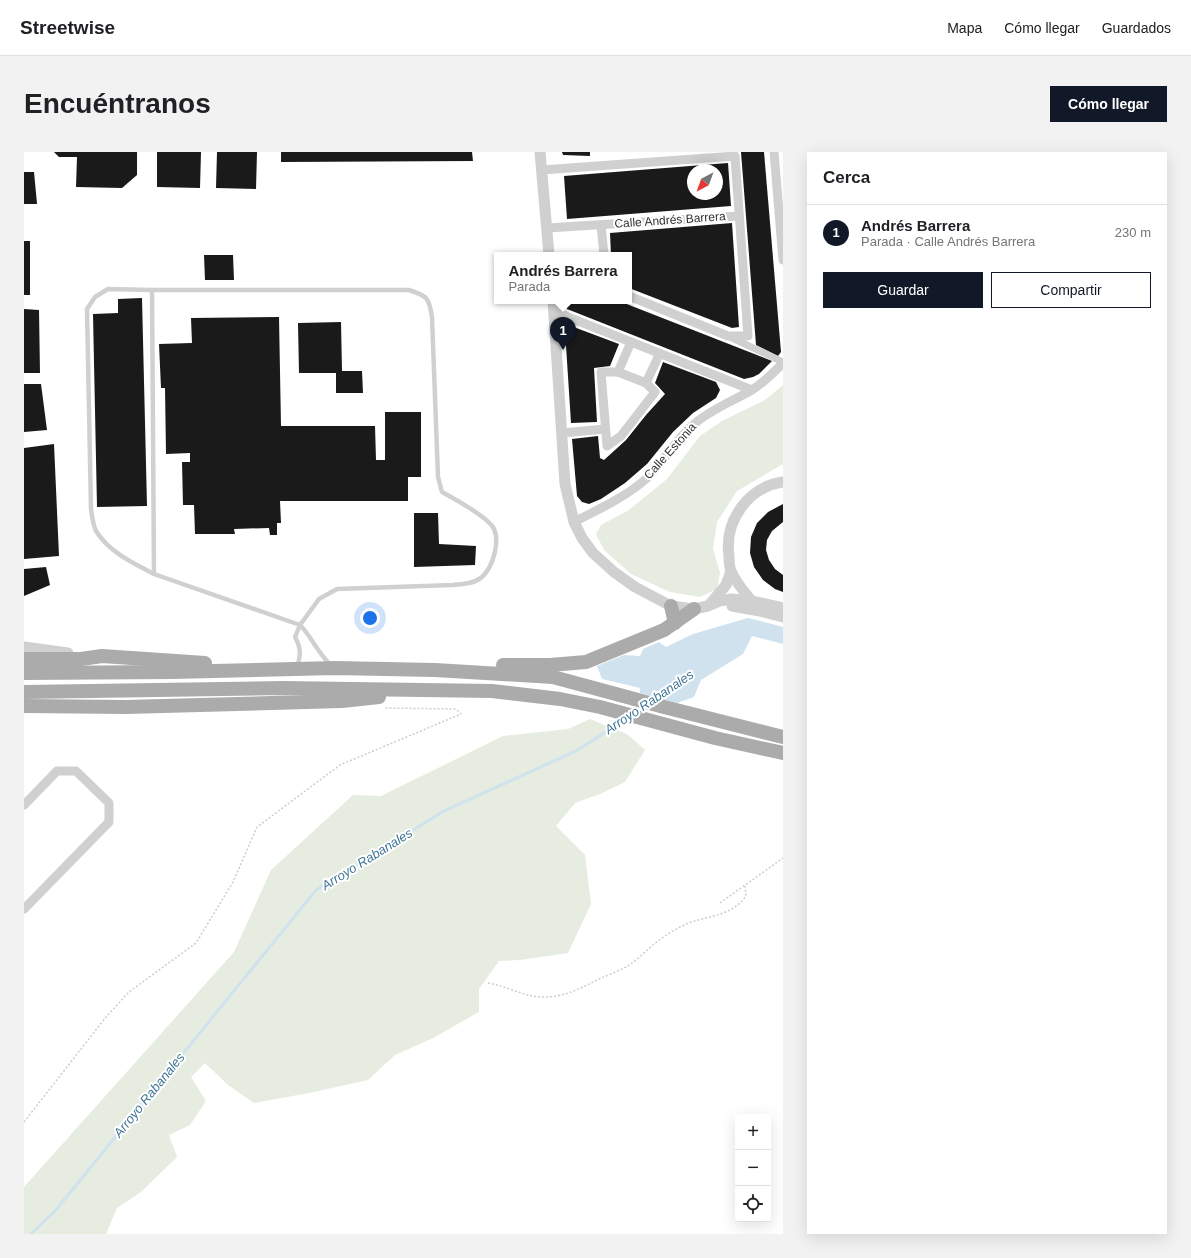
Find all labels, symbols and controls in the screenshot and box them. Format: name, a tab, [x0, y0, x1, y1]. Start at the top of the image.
text: Streetwise	[20, 17, 115, 38]
text: Mapa	[947, 20, 982, 36]
text: Cómo llegar	[1004, 20, 1080, 36]
text: Guardados	[1102, 20, 1171, 36]
button: Cómo llegar	[1050, 86, 1167, 122]
text: Encuéntranos	[24, 88, 211, 119]
north arrow	[687, 164, 723, 200]
text: Cerca	[823, 168, 870, 187]
street label: Calle Andrés Barrera	[614, 209, 726, 231]
text: Andrés Barrera	[861, 217, 970, 234]
text: 1	[832, 225, 840, 240]
text: 230 m	[1115, 225, 1151, 240]
text: Parada · Calle Andrés Barrera	[861, 234, 1035, 249]
popup	[494, 252, 632, 304]
text: Andrés Barrera	[508, 262, 618, 279]
button: Guardar	[823, 272, 983, 308]
button: Compartir	[991, 272, 1151, 308]
text: Parada	[508, 279, 550, 294]
pin: 1	[550, 317, 576, 350]
street label: Calle Estonia	[641, 420, 699, 482]
your location	[360, 608, 380, 628]
water label: Arroyo Rabanales	[601, 666, 697, 738]
water label: Arroyo Rabanales	[318, 825, 416, 893]
water label: Arroyo Rabanales	[110, 1049, 188, 1141]
map controls	[735, 1114, 771, 1222]
button: +	[735, 1114, 771, 1150]
button: −	[735, 1150, 771, 1186]
button: locate	[735, 1186, 771, 1222]

